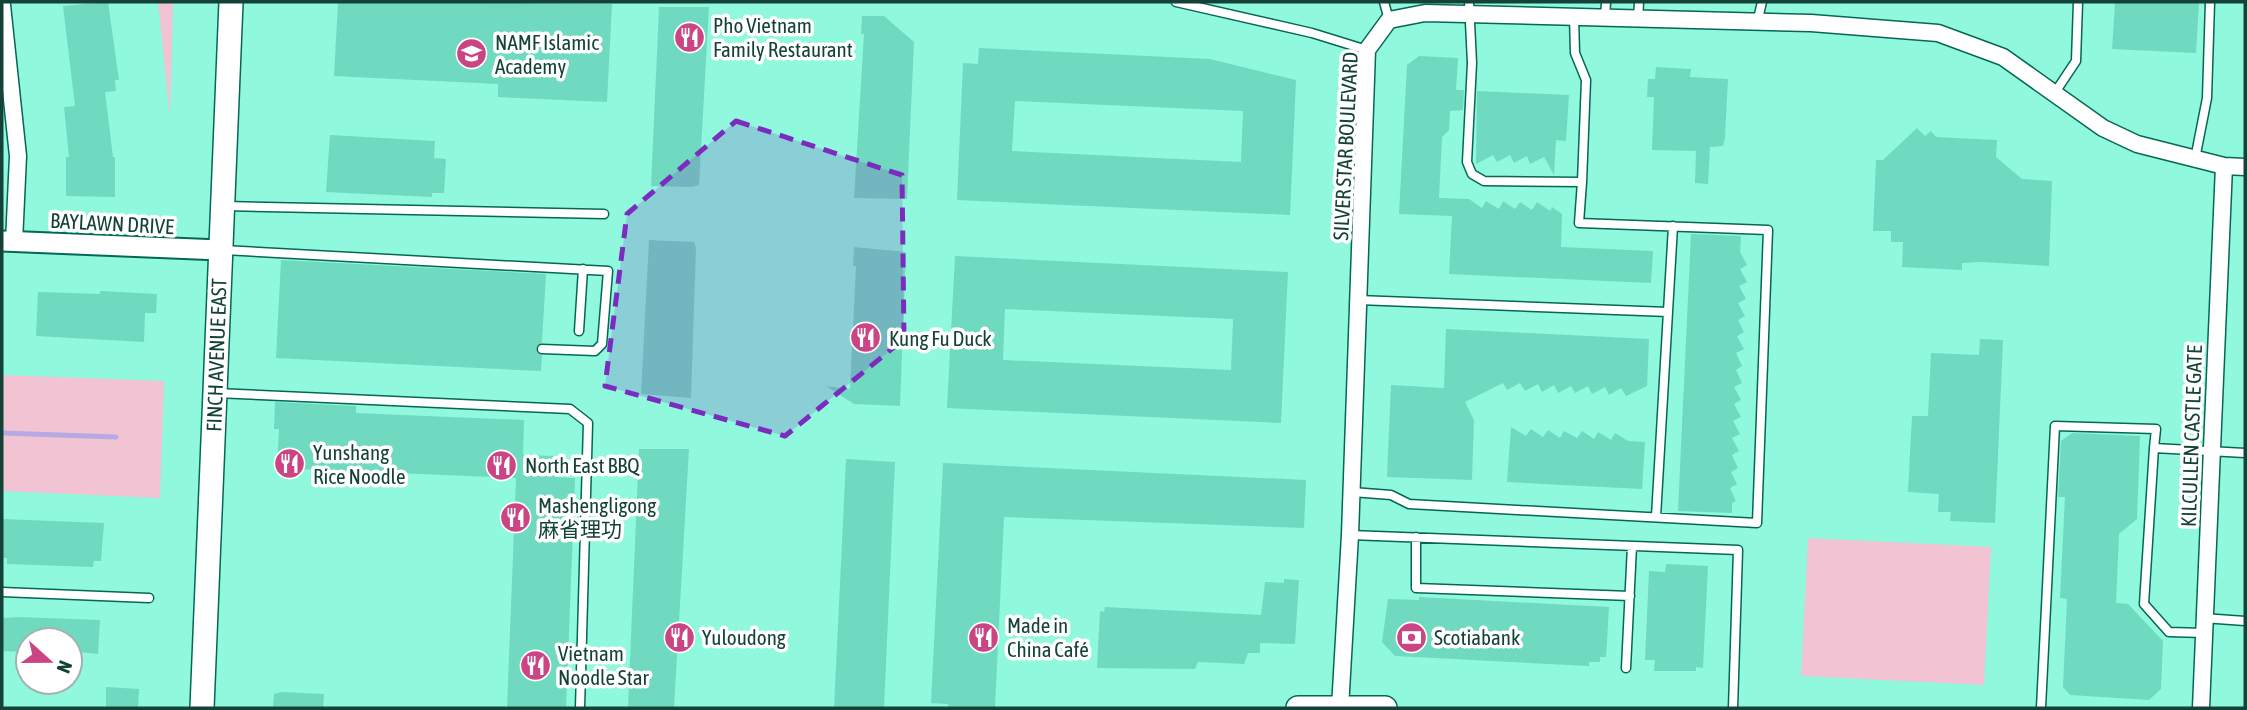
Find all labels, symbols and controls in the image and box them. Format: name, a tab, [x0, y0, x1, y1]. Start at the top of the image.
place label: Pho Vietnam Family Restaurant	[713, 13, 853, 61]
restaurant icon: Pho Vietnam Family Restaurant	[673, 20, 707, 54]
place label: NAMF Islamic Academy	[495, 30, 599, 78]
school or university icon: NAMF Islamic Academy	[455, 37, 489, 71]
street label: SILVER STAR BOULEVARD	[1328, 51, 1362, 241]
street label: BAYLAWN DRIVE	[50, 208, 175, 238]
street label: FINCH AVENUE EAST	[201, 278, 231, 432]
restaurant icon: Kung Fu Duck	[849, 321, 883, 355]
place label: Kung Fu Duck	[889, 326, 992, 350]
street label: KILCULLEN CASTLE GATE	[2176, 345, 2206, 527]
place label: Yunshang Rice Noodle	[313, 440, 405, 488]
restaurant icon: Yunshang Rice Noodle	[273, 447, 307, 481]
restaurant icon: North East BBQ	[485, 448, 519, 482]
place label: North East BBQ	[525, 453, 640, 477]
place label: Mashengligong 麻省理功	[538, 493, 656, 541]
restaurant icon: Mashengligong 麻省理功	[498, 500, 532, 534]
place label: Made in China Café	[1007, 613, 1089, 661]
restaurant icon: Yuloudong	[662, 620, 696, 654]
restaurant icon: Made in China Café	[967, 620, 1001, 654]
bank icon: Scotiabank	[1394, 620, 1428, 654]
place label: Yuloudong	[702, 625, 786, 649]
place label: Scotiabank	[1434, 625, 1520, 649]
north arrow	[14, 626, 84, 696]
place label: Vietnam Noodle Star	[558, 641, 649, 689]
restaurant icon: Vietnam Noodle Star	[518, 648, 552, 682]
text: N	[53, 658, 77, 676]

